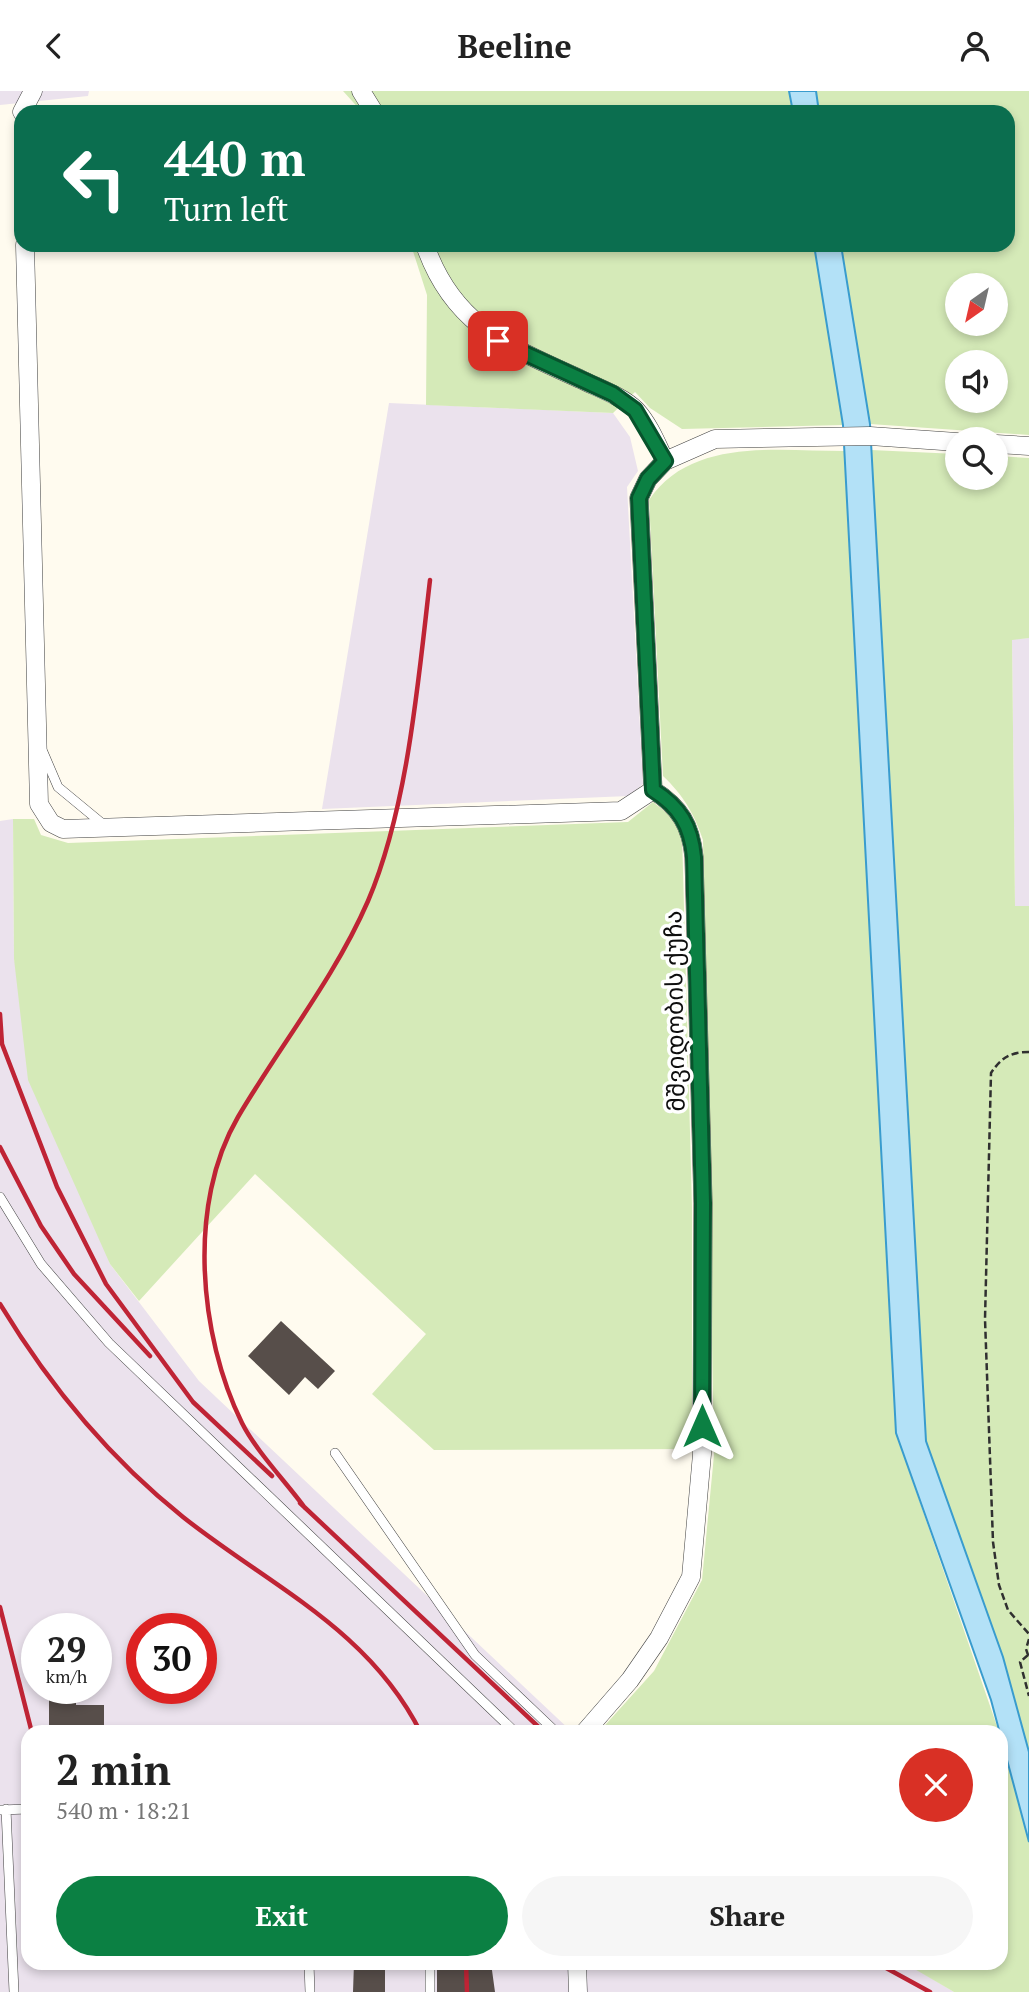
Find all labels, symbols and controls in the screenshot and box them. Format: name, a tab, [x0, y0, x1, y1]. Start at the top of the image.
text: Beeline	[457, 25, 572, 67]
icon: back	[35, 27, 73, 65]
icon: person	[956, 27, 994, 65]
text: 440 m	[164, 125, 306, 190]
icon: left	[49, 133, 140, 224]
text: Turn left	[164, 188, 288, 230]
north arrow	[945, 273, 1008, 336]
map controls	[945, 273, 1008, 490]
pin	[468, 311, 528, 371]
icon: arrive	[479, 322, 517, 360]
button: sound	[945, 350, 1008, 413]
button: search	[945, 427, 1008, 490]
street label: მშვიდობის ქუჩა	[656, 910, 692, 1112]
position arrow	[665, 1389, 739, 1463]
speed limit sign: 30	[126, 1613, 217, 1704]
text: 29	[47, 1626, 86, 1672]
text: km/h	[46, 1664, 87, 1688]
text: 2 min	[56, 1741, 171, 1797]
button: close	[899, 1748, 973, 1822]
text: 540 m · 18:21	[56, 1795, 191, 1826]
button: Exit	[56, 1876, 508, 1956]
button: Share	[522, 1876, 973, 1956]

